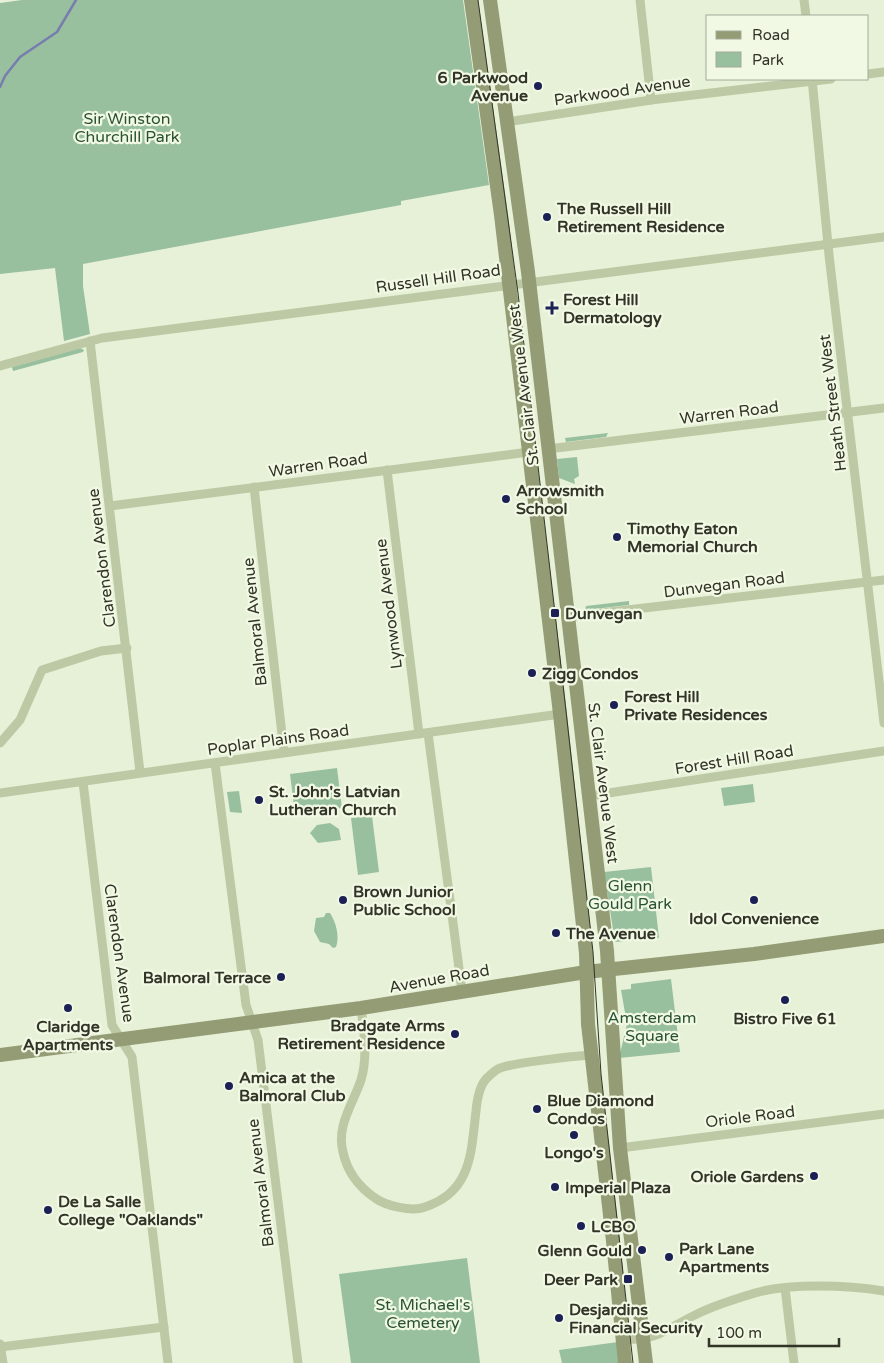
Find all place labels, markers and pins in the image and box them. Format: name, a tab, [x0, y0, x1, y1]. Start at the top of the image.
place label: 6 Parkwood Avenue	[438, 68, 528, 106]
marker: 6 Parkwood Avenue	[532, 80, 544, 92]
place label: The Russell Hill Retirement Residence	[556, 199, 725, 237]
marker: The Russell Hill Retirement Residence	[541, 211, 553, 223]
place label: Forest Hill Dermatology	[563, 290, 662, 328]
marker: Forest Hill Dermatology	[545, 301, 559, 315]
place label: Arrowsmith School	[516, 481, 604, 519]
marker: Arrowsmith School	[500, 493, 512, 505]
place label: Timothy Eaton Memorial Church	[626, 519, 758, 557]
marker: Timothy Eaton Memorial Church	[611, 531, 623, 543]
place label: Dunvegan	[565, 604, 643, 624]
marker: Dunvegan	[549, 607, 561, 619]
place label: Zigg Condos	[542, 664, 639, 684]
marker: Zigg Condos	[526, 667, 538, 679]
place label: Forest Hill Private Residences	[624, 687, 768, 725]
marker: Forest Hill Private Residences	[608, 699, 620, 711]
place label: St. John's Latvian Lutheran Church	[269, 782, 400, 820]
marker: St. John's Latvian Lutheran Church	[253, 794, 265, 806]
place label: Brown Junior Public School	[353, 882, 456, 920]
marker: Brown Junior Public School	[337, 894, 349, 906]
marker: Idol Convenience	[748, 894, 760, 906]
place label: Idol Convenience	[689, 909, 819, 929]
place label: The Avenue	[565, 924, 656, 944]
marker: The Avenue	[550, 927, 562, 939]
place label: Balmoral Terrace	[143, 968, 271, 988]
marker: Balmoral Terrace	[275, 971, 287, 983]
marker: Bistro Five 61	[779, 994, 791, 1006]
marker: Claridge Apartments	[62, 1002, 74, 1014]
place label: Bistro Five 61	[733, 1009, 837, 1029]
place label: Bradgate Arms Retirement Residence	[277, 1016, 445, 1054]
place label: Claridge Apartments	[23, 1017, 113, 1055]
marker: Bradgate Arms Retirement Residence	[449, 1028, 461, 1040]
place label: Amica at the Balmoral Club	[239, 1068, 346, 1106]
marker: Amica at the Balmoral Club	[223, 1080, 235, 1092]
place label: Blue Diamond Condos	[547, 1091, 654, 1129]
marker: Blue Diamond Condos	[531, 1103, 543, 1115]
marker: Longo's	[568, 1129, 580, 1141]
place label: Longo's	[544, 1143, 604, 1163]
place label: Oriole Gardens	[691, 1167, 804, 1187]
marker: Oriole Gardens	[808, 1170, 820, 1182]
place label: Imperial Plaza	[565, 1178, 671, 1198]
marker: Imperial Plaza	[549, 1181, 561, 1193]
place label: De La Salle College "Oaklands"	[58, 1192, 203, 1230]
marker: De La Salle College "Oaklands"	[42, 1204, 54, 1216]
place label: LCBO	[591, 1217, 635, 1237]
marker: LCBO	[575, 1220, 587, 1232]
place label: Park Lane Apartments	[679, 1239, 770, 1277]
place label: Glenn Gould	[538, 1241, 632, 1261]
marker: Glenn Gould	[636, 1244, 648, 1256]
marker: Park Lane Apartments	[663, 1251, 675, 1263]
place label: Deer Park	[544, 1270, 618, 1290]
marker: Deer Park	[622, 1273, 634, 1285]
place label: Desjardins Financial Security	[569, 1300, 703, 1338]
marker: Desjardins Financial Security	[553, 1312, 565, 1324]

